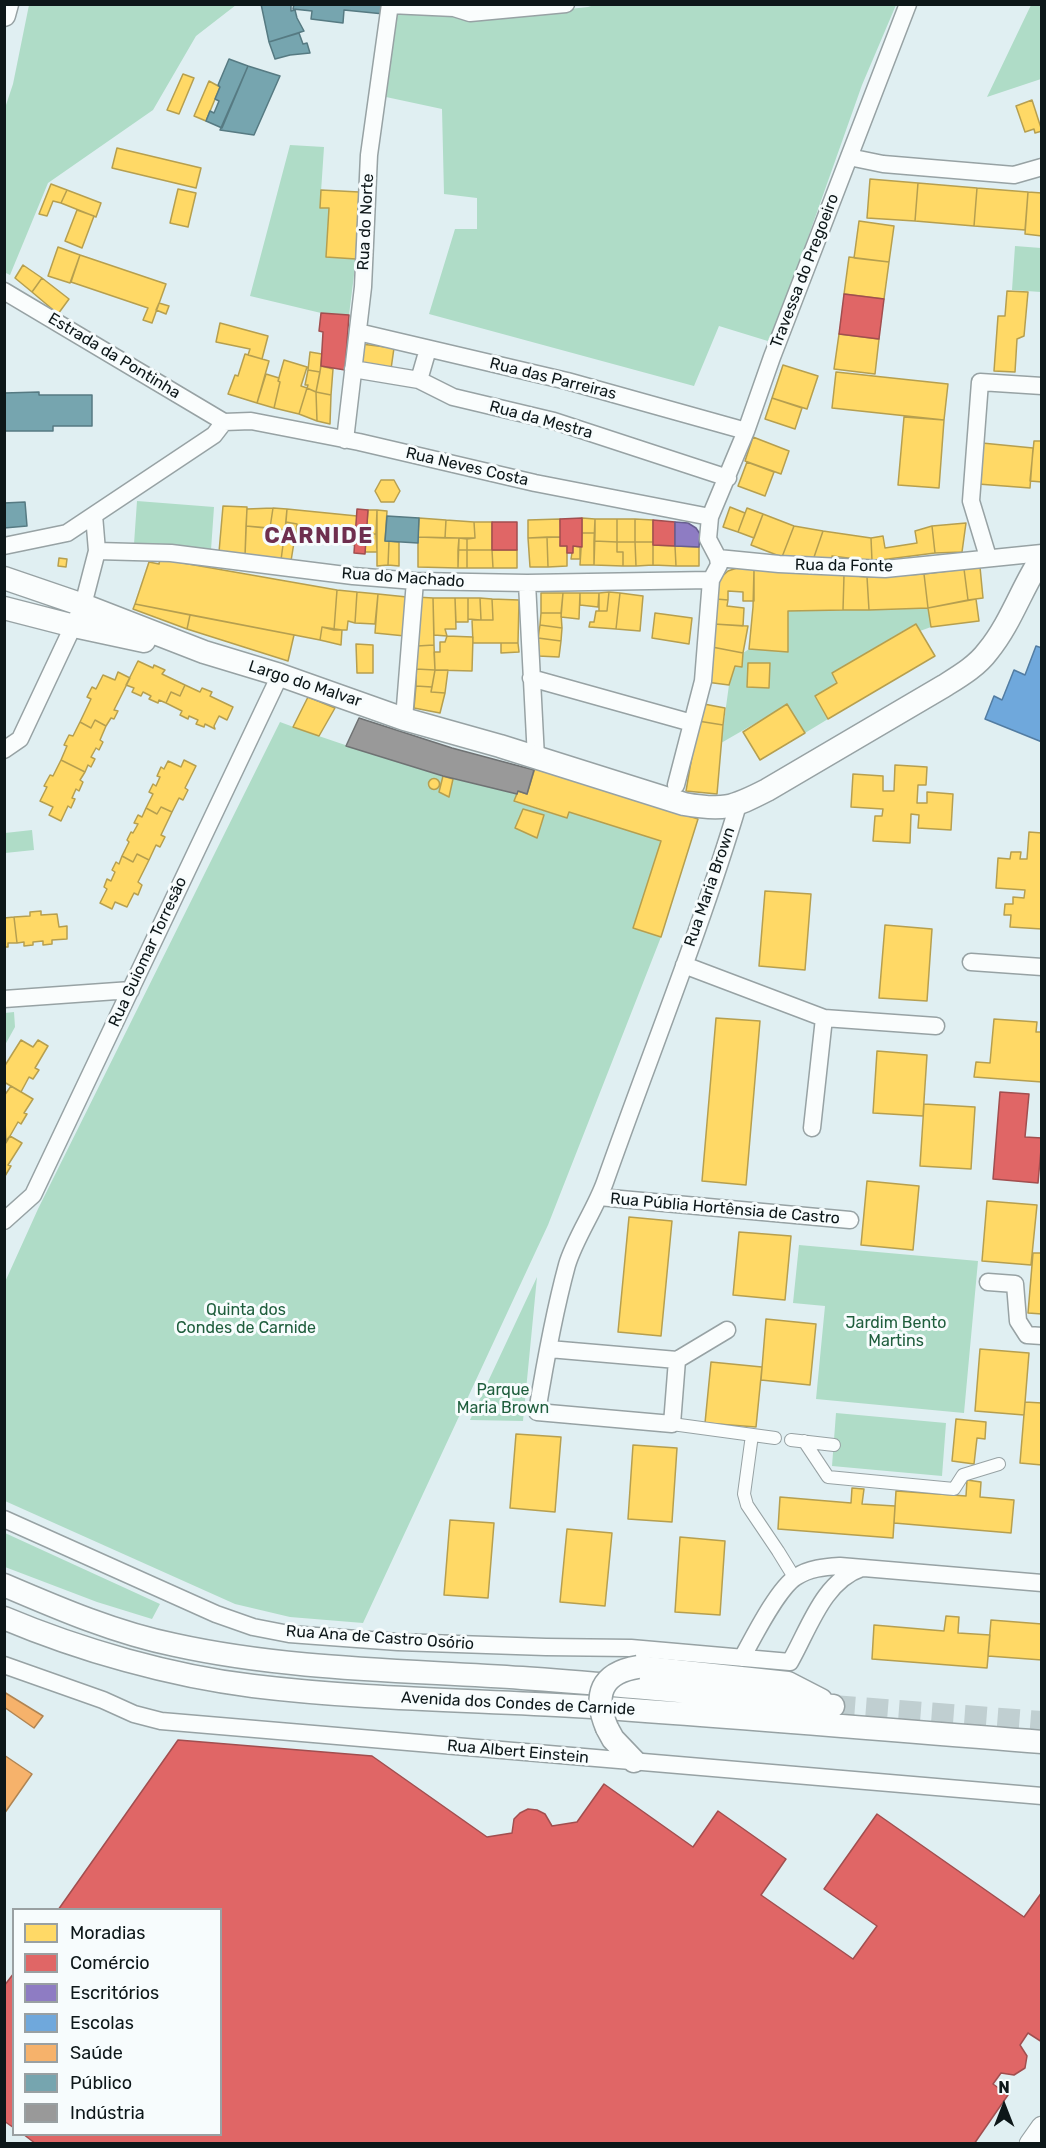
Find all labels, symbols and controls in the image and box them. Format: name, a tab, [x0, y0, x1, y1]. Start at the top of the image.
street label: Rua do Norte	[354, 173, 378, 271]
street label: Travessa do Pregoeiro	[767, 191, 843, 351]
street label: Estrada da Pontinha	[44, 309, 184, 403]
street label: Rua das Parreiras	[488, 354, 618, 404]
street label: Rua da Mestra	[487, 397, 595, 443]
street label: Rua Neves Costa	[404, 444, 530, 490]
district label: CARNIDE	[264, 524, 374, 550]
street label: Rua da Fonte	[795, 556, 893, 576]
street label: Rua do Machado	[341, 564, 465, 592]
street label: Largo do Malvar	[246, 657, 364, 711]
street label: Rua Maria Brown	[681, 825, 739, 949]
street label: Rua Guiomar Torresão	[105, 874, 191, 1030]
street label: Rua Públia Hortênsia de Castro	[609, 1189, 841, 1229]
park label: Quinta dos Condes de Carnide	[176, 1300, 316, 1338]
park label: Jardim Bento Martins	[845, 1313, 947, 1351]
park label: Parque Maria Brown	[457, 1380, 549, 1418]
street label: Rua Ana de Castro Osório	[285, 1622, 475, 1654]
street label: Avenida dos Condes de Carnide	[400, 1688, 636, 1720]
street label: Rua Albert Einstein	[446, 1736, 590, 1768]
legend	[12, 1908, 222, 2136]
text: Moradias	[70, 1922, 145, 1944]
text: Comércio	[70, 1952, 150, 1974]
text: Escritórios	[70, 1982, 159, 2004]
text: Escolas	[70, 2012, 134, 2034]
text: Saúde	[70, 2042, 123, 2064]
text: Público	[70, 2072, 132, 2094]
north arrow	[974, 2076, 1034, 2136]
text: N	[998, 2078, 1010, 2097]
text: Indústria	[70, 2102, 145, 2124]

